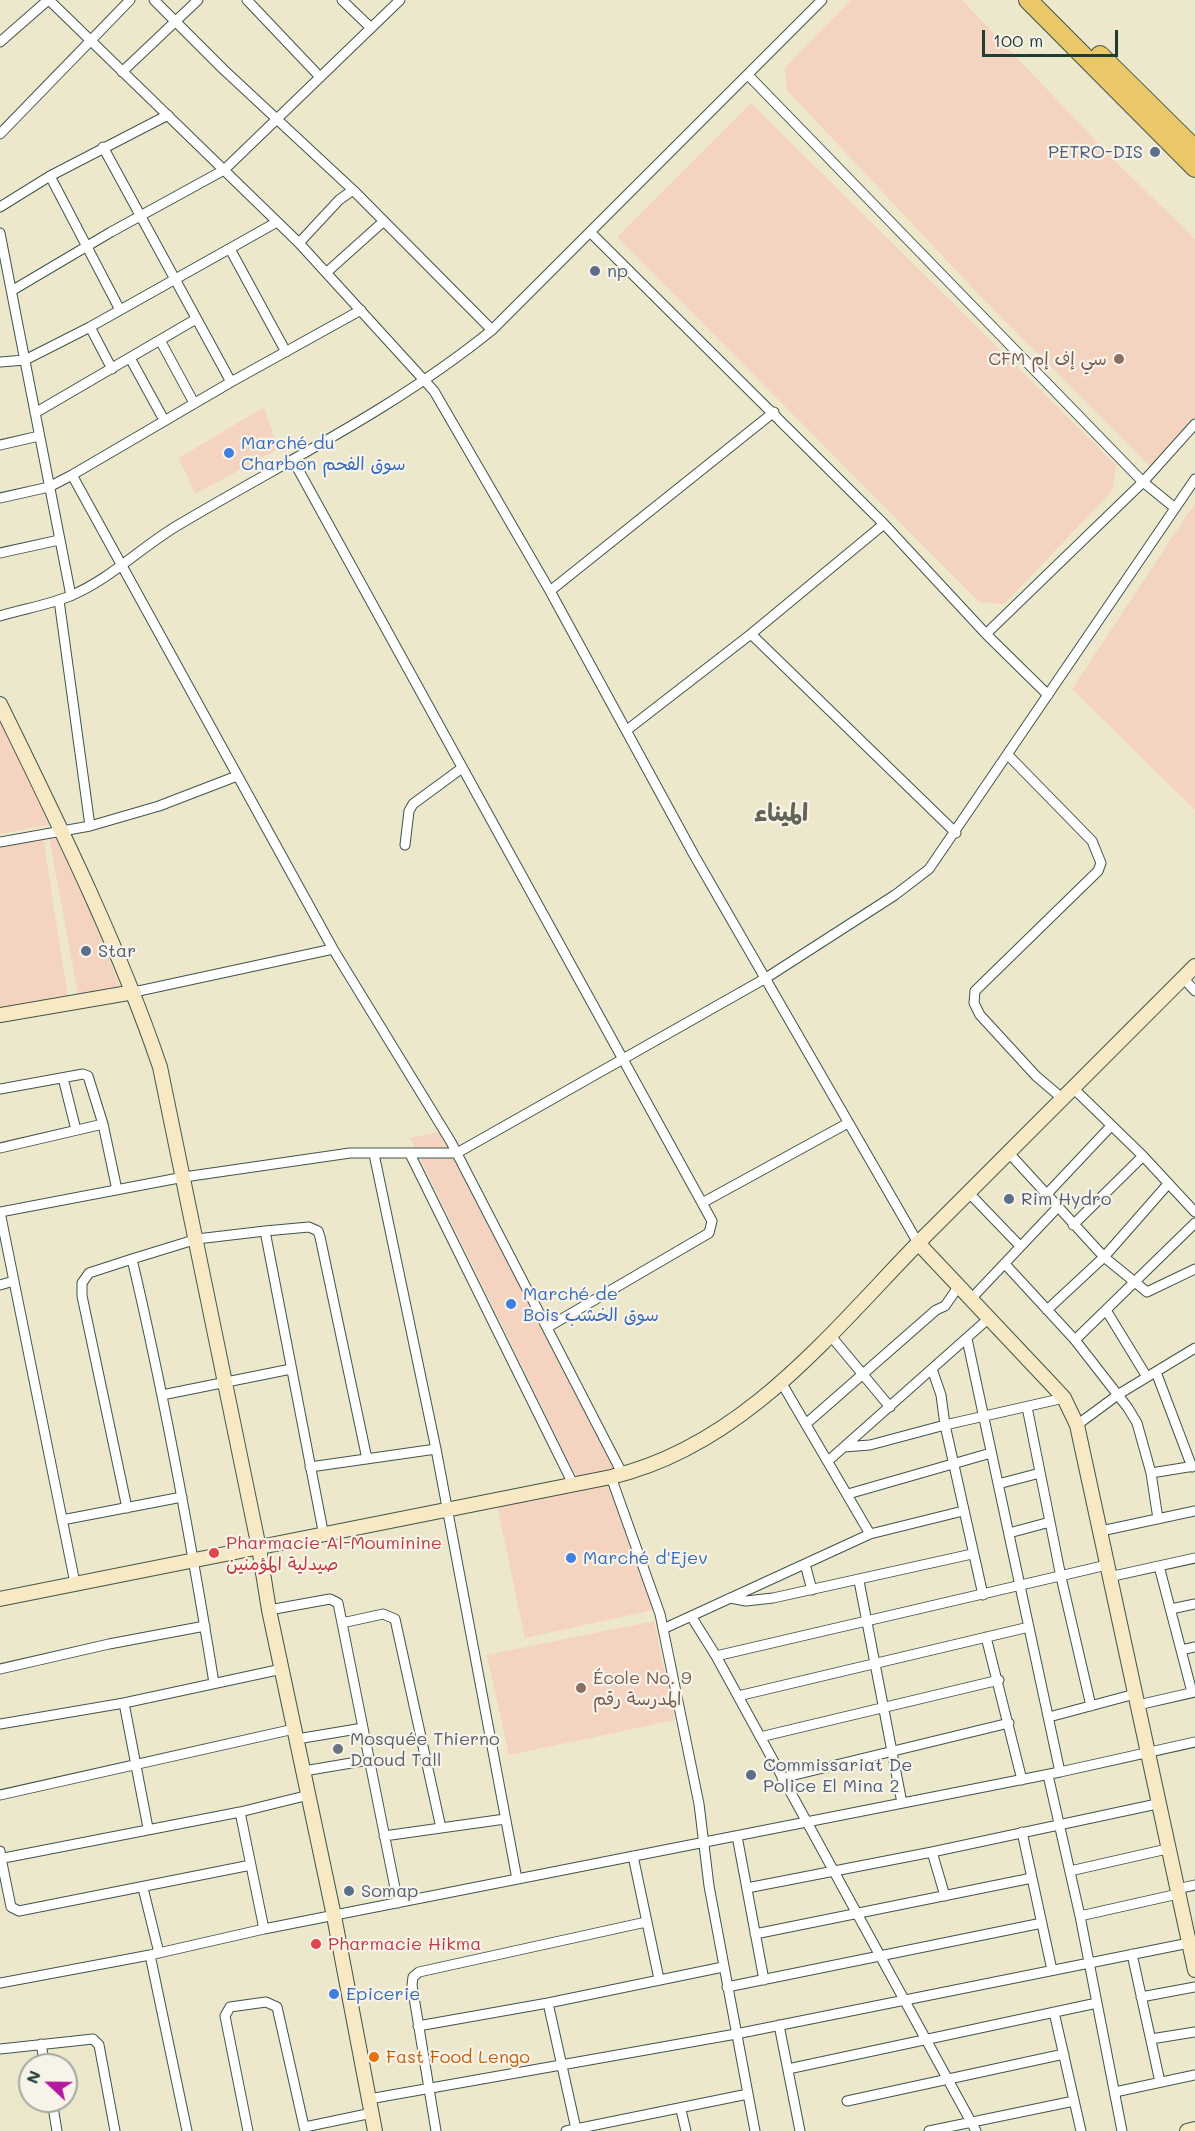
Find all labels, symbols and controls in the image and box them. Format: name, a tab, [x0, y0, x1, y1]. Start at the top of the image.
scale bar	[985, 18, 1122, 56]
text: 100 m	[993, 28, 1043, 52]
place label: PETRO-DIS	[1048, 141, 1143, 163]
marker: PETRO-DIS	[1148, 145, 1162, 159]
place label: np	[607, 260, 628, 282]
marker: np	[588, 264, 602, 278]
place label: CFM سي إف إم	[988, 348, 1107, 370]
marker: CFM سي إف إم	[1112, 352, 1126, 366]
place label: Marché du Charbon سوق الفحم	[241, 432, 406, 474]
marker: Marché du Charbon سوق الفحم	[222, 446, 236, 460]
district label: الميناء	[754, 800, 808, 828]
place label: Star	[98, 940, 136, 962]
marker: Star	[79, 944, 93, 958]
place label: Rim Hydro	[1021, 1188, 1112, 1210]
marker: Rim Hydro	[1002, 1192, 1016, 1206]
place label: Marché de Bois سوق الخشب	[523, 1283, 659, 1326]
marker: Marché de Bois سوق الخشب	[504, 1297, 518, 1311]
place label: Pharmacie Al-Mouminine صيدلية المؤمنين	[226, 1532, 442, 1574]
marker: Pharmacie Al-Mouminine صيدلية المؤمنين	[207, 1546, 221, 1560]
place label: Marché d'Ejev	[583, 1547, 708, 1569]
marker: Marché d'Ejev	[564, 1551, 578, 1565]
place label: École No. 9 المدرسة رقم	[593, 1667, 692, 1710]
marker: École No. 9 المدرسة رقم	[574, 1681, 588, 1695]
place label: Mosquée Thierno Daoud Tall	[350, 1728, 500, 1770]
marker: Mosquée Thierno Daoud Tall	[331, 1742, 345, 1756]
place label: Commissariat De Police El Mina 2	[763, 1754, 912, 1796]
marker: Commissariat De Police El Mina 2	[744, 1768, 758, 1782]
place label: Somap	[361, 1880, 418, 1902]
marker: Somap	[342, 1884, 356, 1898]
place label: Pharmacie Hikma	[328, 1933, 481, 1955]
marker: Pharmacie Hikma	[309, 1937, 323, 1951]
place label: Epicerie	[346, 1983, 420, 2005]
marker: Epicerie	[327, 1987, 341, 2001]
place label: Fast Food Lengo	[386, 2046, 530, 2068]
marker: Fast Food Lengo	[367, 2050, 381, 2064]
north arrow	[18, 2053, 78, 2113]
text: N	[21, 2067, 45, 2086]

